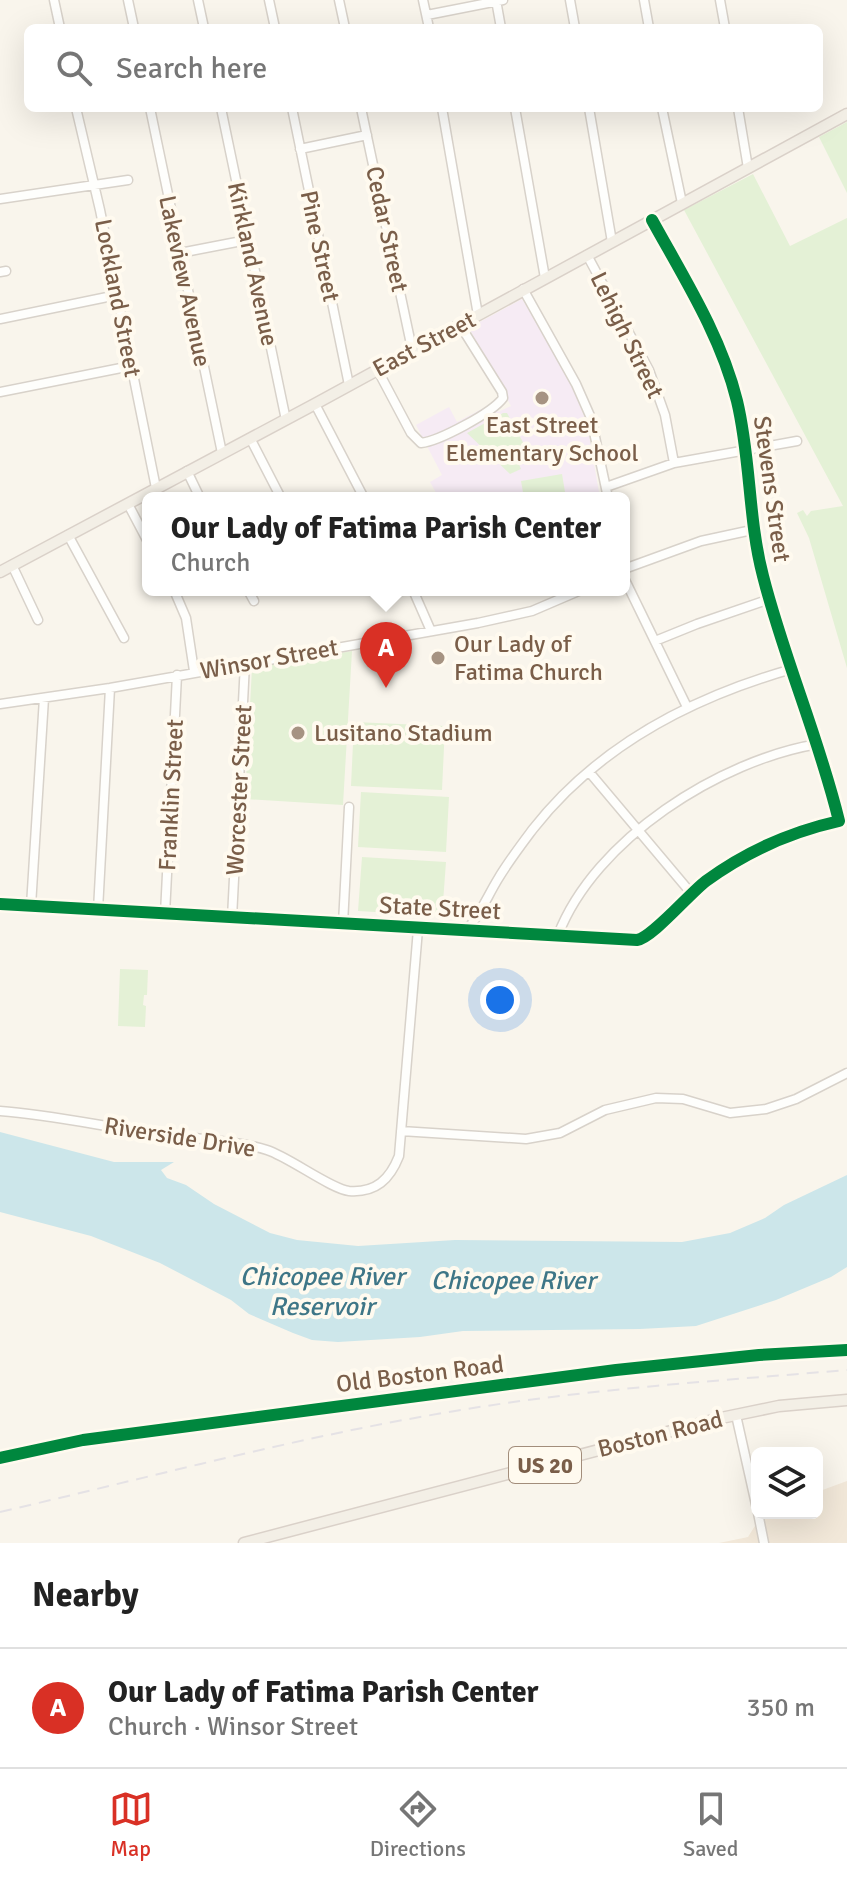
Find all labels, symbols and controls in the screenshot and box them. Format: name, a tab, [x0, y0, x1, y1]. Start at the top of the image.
search box	[24, 24, 823, 112]
icon: search	[52, 46, 96, 90]
text: Search here	[116, 50, 267, 87]
street label: Cedar Street	[359, 163, 415, 295]
street label: Kirkland Avenue	[221, 179, 285, 349]
street label: Pine Street	[294, 188, 346, 304]
street label: Lakeview Avenue	[152, 193, 218, 369]
street label: Lockland Street	[88, 216, 148, 380]
street label: Lehigh Street	[583, 267, 671, 403]
street label: East Street	[367, 304, 481, 384]
marker: East Street Elementary School	[533, 389, 551, 407]
place label: East Street Elementary School	[446, 410, 638, 468]
street label: Stevens Street	[747, 414, 797, 564]
popup	[142, 492, 630, 596]
text: Our Lady of Fatima Parish Center	[171, 510, 601, 547]
text: Church	[171, 547, 250, 579]
pin: A	[360, 622, 412, 688]
place label: Our Lady of Fatima Church	[454, 629, 603, 687]
street label: Winsor Street	[198, 632, 340, 686]
marker: Our Lady of Fatima Church	[429, 649, 447, 667]
street label: Worcester Street	[220, 704, 258, 876]
street label: Franklin Street	[152, 718, 190, 872]
place label: Lusitano Stadium	[314, 718, 493, 748]
marker: Lusitano Stadium	[289, 724, 307, 742]
street label: State Street	[378, 890, 502, 926]
your location	[480, 980, 520, 1020]
street label: Riverside Drive	[102, 1110, 258, 1164]
water label: Chicopee River Reservoir	[240, 1261, 408, 1323]
water label: Chicopee River	[431, 1265, 599, 1297]
street label: Old Boston Road	[335, 1349, 505, 1399]
street label: Boston Road	[594, 1404, 726, 1464]
road number: US 20	[509, 1447, 581, 1483]
map controls	[751, 1447, 823, 1519]
button: layers	[751, 1447, 823, 1519]
text: Nearby	[32, 1574, 139, 1616]
text: Our Lady of Fatima Parish Center	[108, 1674, 538, 1711]
text: A	[50, 1692, 66, 1724]
text: 350 m	[746, 1692, 815, 1724]
text: Church · Winsor Street	[108, 1711, 358, 1743]
tab: Map	[109, 1787, 153, 1862]
tab: Directions	[370, 1787, 466, 1862]
tab: Saved	[683, 1787, 738, 1862]

